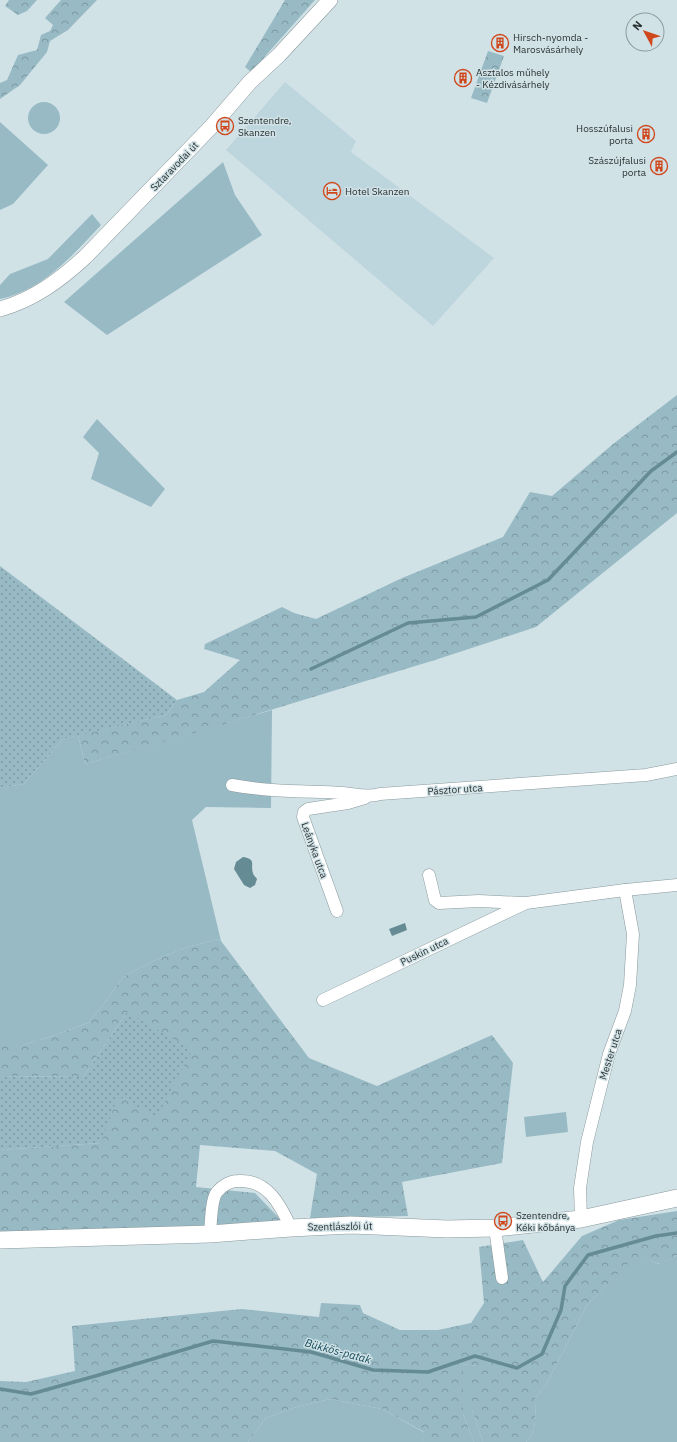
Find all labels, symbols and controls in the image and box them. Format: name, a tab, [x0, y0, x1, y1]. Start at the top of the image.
north arrow	[625, 12, 665, 52]
text: N	[629, 18, 645, 33]
place label: Hirsch-nyomda - Marosvásárhely	[513, 31, 588, 56]
building icon: Hirsch-nyomda - Marosvásárhely	[490, 33, 510, 53]
place label: Asztalos műhely - Kézdivásárhely	[476, 66, 550, 91]
building icon: Asztalos műhely - Kézdivásárhely	[453, 68, 473, 88]
place label: Szentendre, Skanzen	[238, 114, 292, 139]
bus stop icon: Szentendre, Skanzen	[215, 116, 235, 136]
place label: Hosszúfalusi porta	[576, 122, 634, 147]
building icon: Hosszúfalusi porta	[636, 124, 656, 144]
street label: Sztaravodai út	[148, 139, 202, 194]
place label: Szászújfalusi porta	[588, 154, 647, 179]
building icon: Szászújfalusi porta	[649, 156, 669, 176]
hotel icon: Hotel Skanzen	[322, 181, 342, 201]
place label: Hotel Skanzen	[345, 185, 409, 198]
street label: Pásztor utca	[427, 781, 484, 798]
street label: Leányka utca	[298, 820, 331, 881]
street label: Puskin utca	[398, 934, 451, 969]
street label: Mester utca	[596, 1026, 625, 1081]
place label: Szentendre, Kéki kőbánya	[516, 1209, 576, 1234]
bus stop icon: Szentendre, Kéki kőbánya	[493, 1211, 513, 1231]
street label: Szentlászlói út	[307, 1219, 373, 1234]
water label: Bükkös-patak	[303, 1335, 373, 1367]

